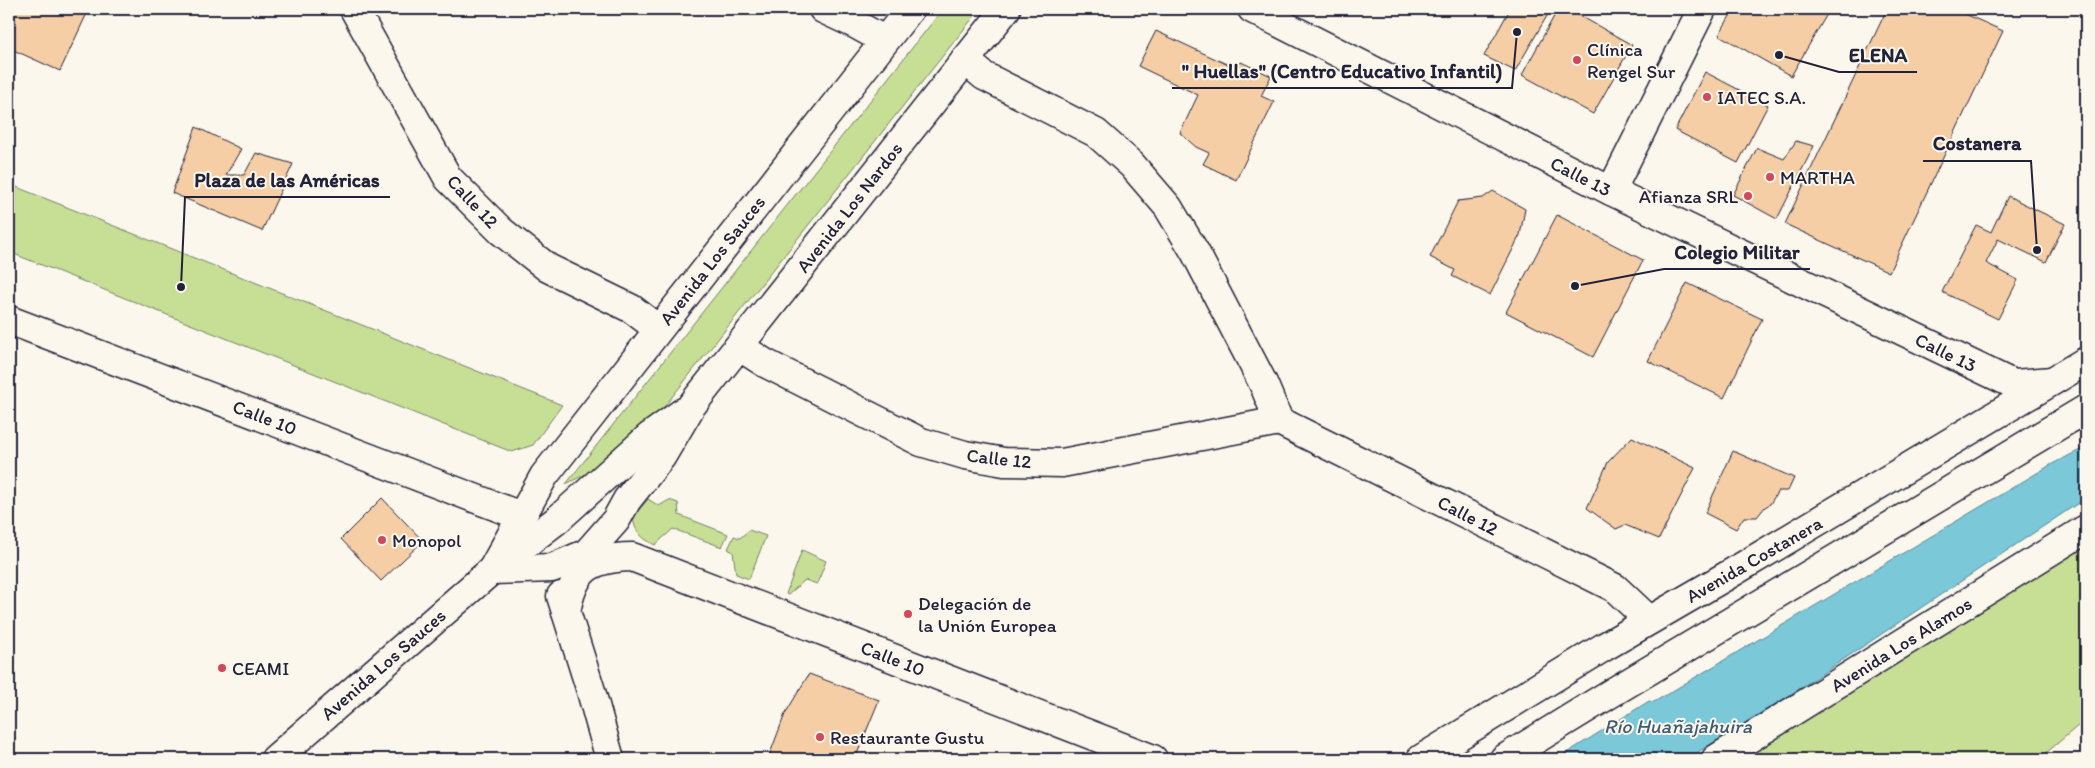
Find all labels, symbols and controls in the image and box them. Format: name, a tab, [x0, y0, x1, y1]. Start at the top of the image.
callout: ELENA	[1839, 37, 1917, 72]
place label: Clínica Rengel Sur	[1587, 38, 1676, 83]
text: ELENA	[1849, 43, 1908, 67]
callout: " Huellas" (Centro Educativo Infantil)	[1172, 53, 1512, 88]
marker: Clínica Rengel Sur	[1571, 54, 1583, 66]
text: " Huellas" (Centro Educativo Infantil)	[1182, 59, 1502, 84]
place label: IATEC S.A.	[1717, 86, 1806, 109]
marker: IATEC S.A.	[1701, 91, 1713, 103]
callout: Costanera	[1923, 126, 2031, 161]
text: Costanera	[1933, 131, 2022, 155]
street label: Avenida Los Nardos	[791, 138, 907, 277]
street label: Calle 13	[1546, 151, 1615, 202]
callout: Plaza de las Américas	[185, 162, 390, 197]
place label: MARTHA	[1780, 166, 1855, 189]
text: Plaza de las Américas	[194, 168, 380, 192]
street label: Calle 12	[442, 170, 503, 233]
marker: MARTHA	[1764, 171, 1776, 183]
place label: Afianza SRL	[1639, 185, 1738, 208]
marker: Afianza SRL	[1742, 190, 1754, 202]
street label: Avenida Los Sauces	[655, 191, 770, 330]
callout: Colegio Militar	[1664, 234, 1810, 269]
text: Colegio Militar	[1674, 240, 1800, 265]
street label: Calle 13	[1911, 328, 1980, 377]
street label: Calle 10	[230, 395, 300, 440]
street label: Calle 12	[965, 444, 1032, 473]
street label: Calle 12	[1434, 490, 1502, 540]
street label: Avenida Costanera	[1682, 511, 1827, 608]
place label: Monopol	[392, 529, 462, 552]
marker: Monopol	[376, 534, 388, 546]
place label: Delegación de la Unión Europea	[918, 592, 1057, 637]
street label: Avenida Los Alamos	[1826, 592, 1976, 697]
street label: Avenida Los Sauces	[316, 604, 451, 725]
marker: Delegación de la Unión Europea	[902, 608, 914, 620]
street label: Calle 10	[858, 636, 928, 681]
place label: CEAMI	[232, 657, 289, 680]
marker: CEAMI	[216, 662, 228, 674]
water label: Río Huañajahuira	[1604, 714, 1753, 738]
place label: Restaurante Gustu	[830, 726, 985, 749]
marker: Restaurante Gustu	[814, 731, 826, 743]

